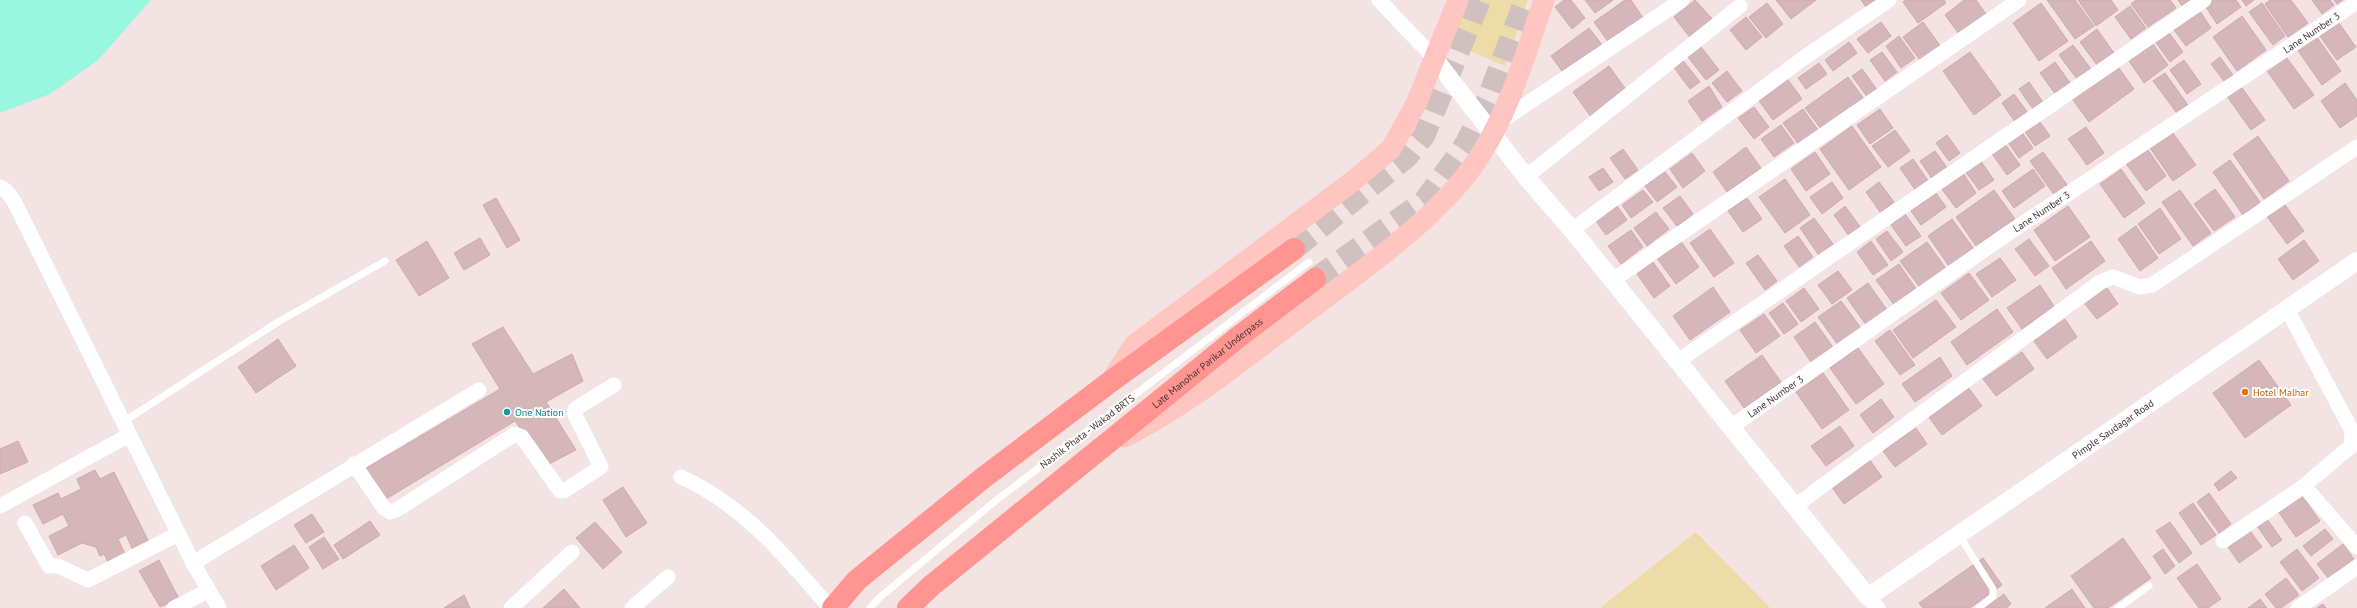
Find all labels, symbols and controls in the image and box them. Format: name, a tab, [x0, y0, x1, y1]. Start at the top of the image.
street label: Lane Number 3	[2281, 9, 2343, 56]
street label: Lane Number 3	[2011, 188, 2073, 235]
street label: Late Manohar Parikar Underpass	[1149, 315, 1265, 411]
street label: Lane Number 3	[1745, 372, 1806, 421]
place label: Hotel Malhar	[2253, 386, 2309, 399]
marker: Hotel Malhar	[2240, 387, 2250, 397]
street label: Nashik Phata - Wakad BRTS	[1037, 391, 1137, 471]
street label: Pimple Saudagar Road	[2070, 397, 2156, 462]
place label: One Nation	[515, 406, 564, 419]
marker: One Nation	[502, 407, 512, 417]

